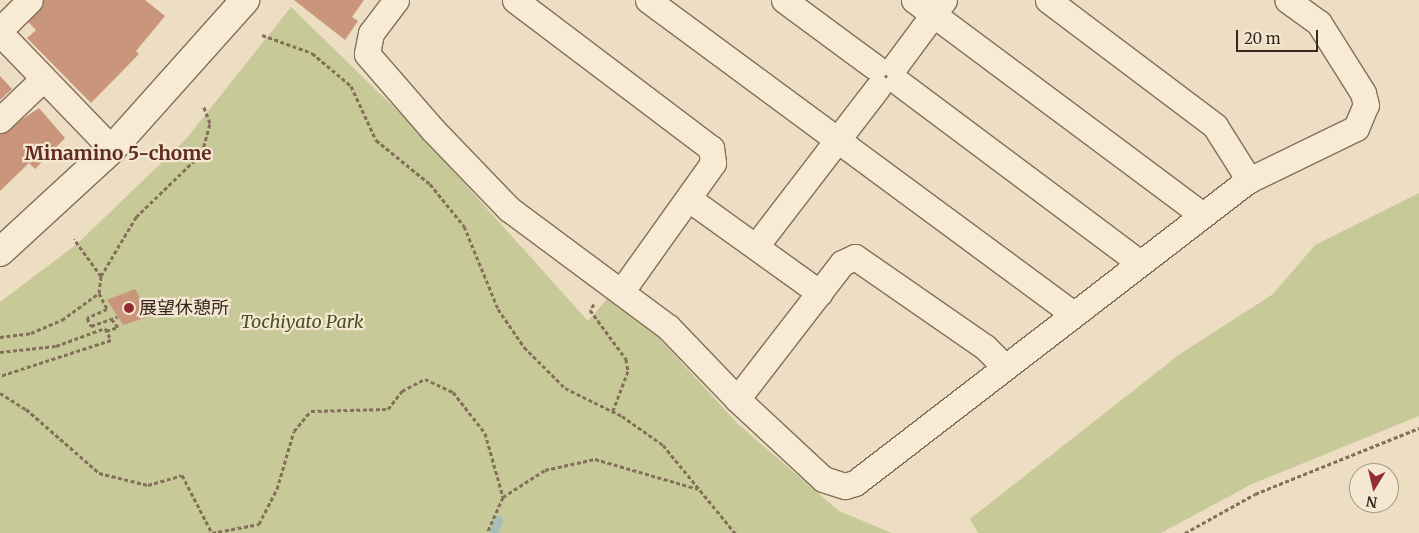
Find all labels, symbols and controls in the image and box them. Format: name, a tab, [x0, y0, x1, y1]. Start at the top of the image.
scale bar	[1239, 20, 1322, 52]
text: 20 m	[1244, 29, 1281, 48]
district label: Minamino 5-chome	[24, 143, 212, 165]
place label: 展望休憩所	[139, 297, 229, 319]
marker: 展望休憩所	[123, 302, 135, 314]
park label: Tochiyato Park	[240, 311, 364, 333]
north arrow	[1349, 463, 1399, 513]
text: N	[1365, 492, 1379, 512]

